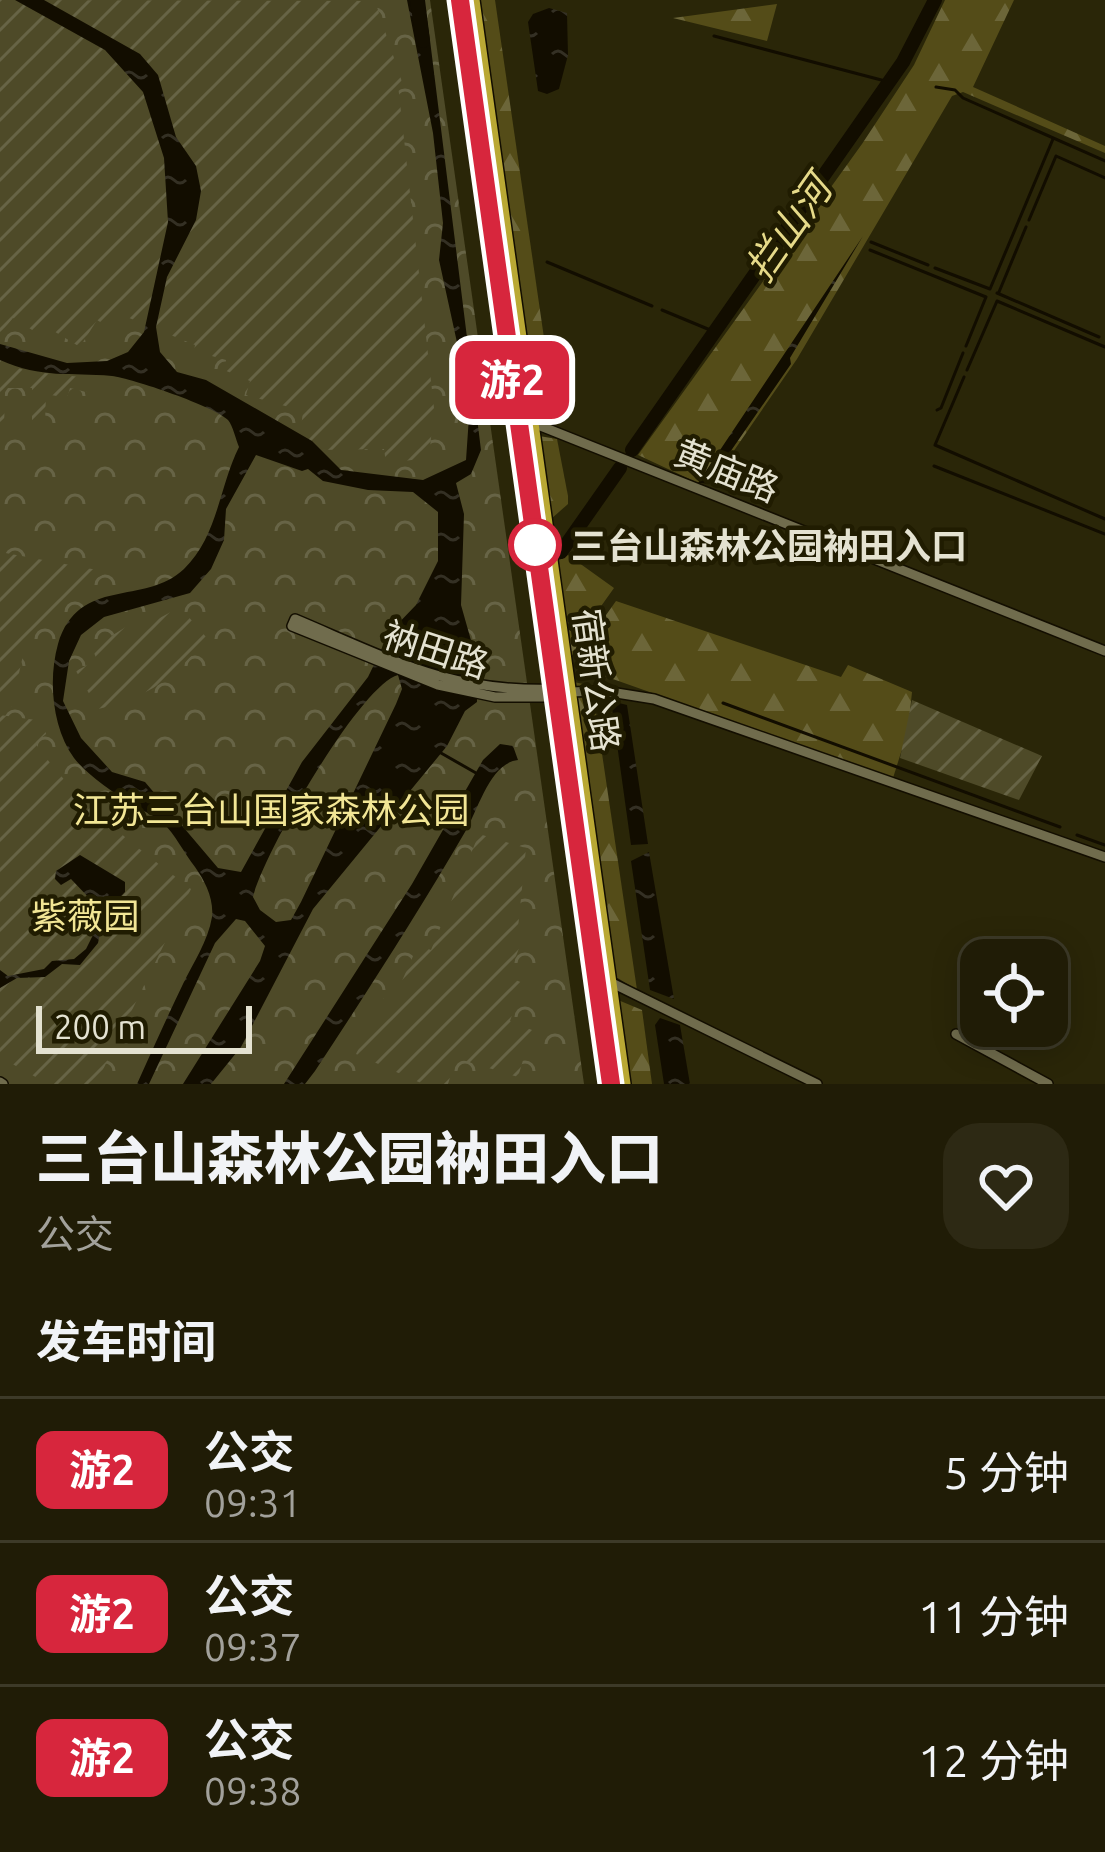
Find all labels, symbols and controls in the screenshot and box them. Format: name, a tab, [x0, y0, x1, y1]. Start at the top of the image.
water label: 拦山河	[737, 162, 843, 288]
line badge: 游2	[458, 341, 566, 419]
text: 游2	[479, 356, 545, 403]
street label: 黄庙路	[669, 431, 785, 509]
marker: 三台山森林公园衲田入口	[510, 520, 560, 570]
place label: 三台山森林公园衲田入口	[571, 525, 967, 566]
street label: 宿新公路	[567, 606, 627, 754]
street label: 衲田路	[378, 613, 494, 685]
park label: 江苏三台山国家森林公园	[73, 789, 469, 830]
park label: 紫薇园	[31, 895, 139, 936]
map controls	[960, 939, 1068, 1047]
button: locate	[960, 939, 1068, 1047]
scale bar	[36, 1000, 252, 1053]
text: 200 m	[54, 1008, 146, 1045]
button: heart	[943, 1123, 1069, 1249]
text: 三台山森林公园衲田入口	[36, 1126, 663, 1190]
text: 公交	[36, 1212, 114, 1255]
text: 发车时间	[36, 1316, 216, 1367]
text: 公交	[204, 1426, 294, 1477]
text: 游2	[69, 1446, 135, 1493]
text: 5 分钟	[943, 1447, 1069, 1498]
text: 09:31	[204, 1481, 302, 1524]
text: 公交	[204, 1570, 294, 1621]
text: 游2	[69, 1590, 135, 1637]
text: 11 分钟	[918, 1591, 1069, 1642]
text: 09:37	[204, 1625, 302, 1668]
text: 公交	[204, 1714, 294, 1765]
text: 游2	[69, 1734, 135, 1781]
text: 12 分钟	[918, 1735, 1069, 1786]
text: 09:38	[204, 1769, 302, 1812]

